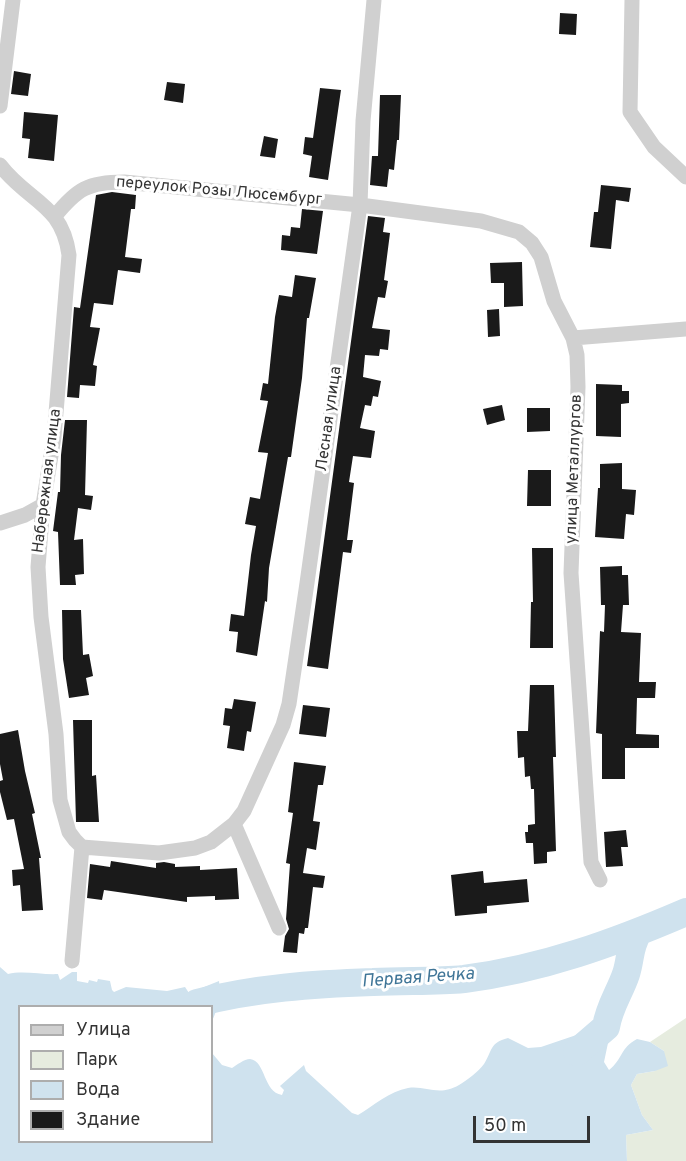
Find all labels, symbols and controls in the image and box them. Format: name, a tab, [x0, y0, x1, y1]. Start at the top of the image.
street label: переулок Розы Люсембург	[115, 173, 323, 211]
street label: Лесная улица	[313, 365, 347, 473]
street label: улица Металлургов	[563, 394, 587, 544]
street label: Набережная улица	[30, 408, 66, 554]
water label: Первая Речка	[361, 964, 475, 994]
legend	[18, 1005, 213, 1143]
text: Улица	[76, 1019, 130, 1042]
text: Парк	[76, 1049, 118, 1072]
text: Вода	[76, 1079, 120, 1102]
scale bar	[476, 1104, 593, 1142]
text: Здание	[76, 1109, 140, 1132]
text: 50 m	[484, 1115, 526, 1138]

